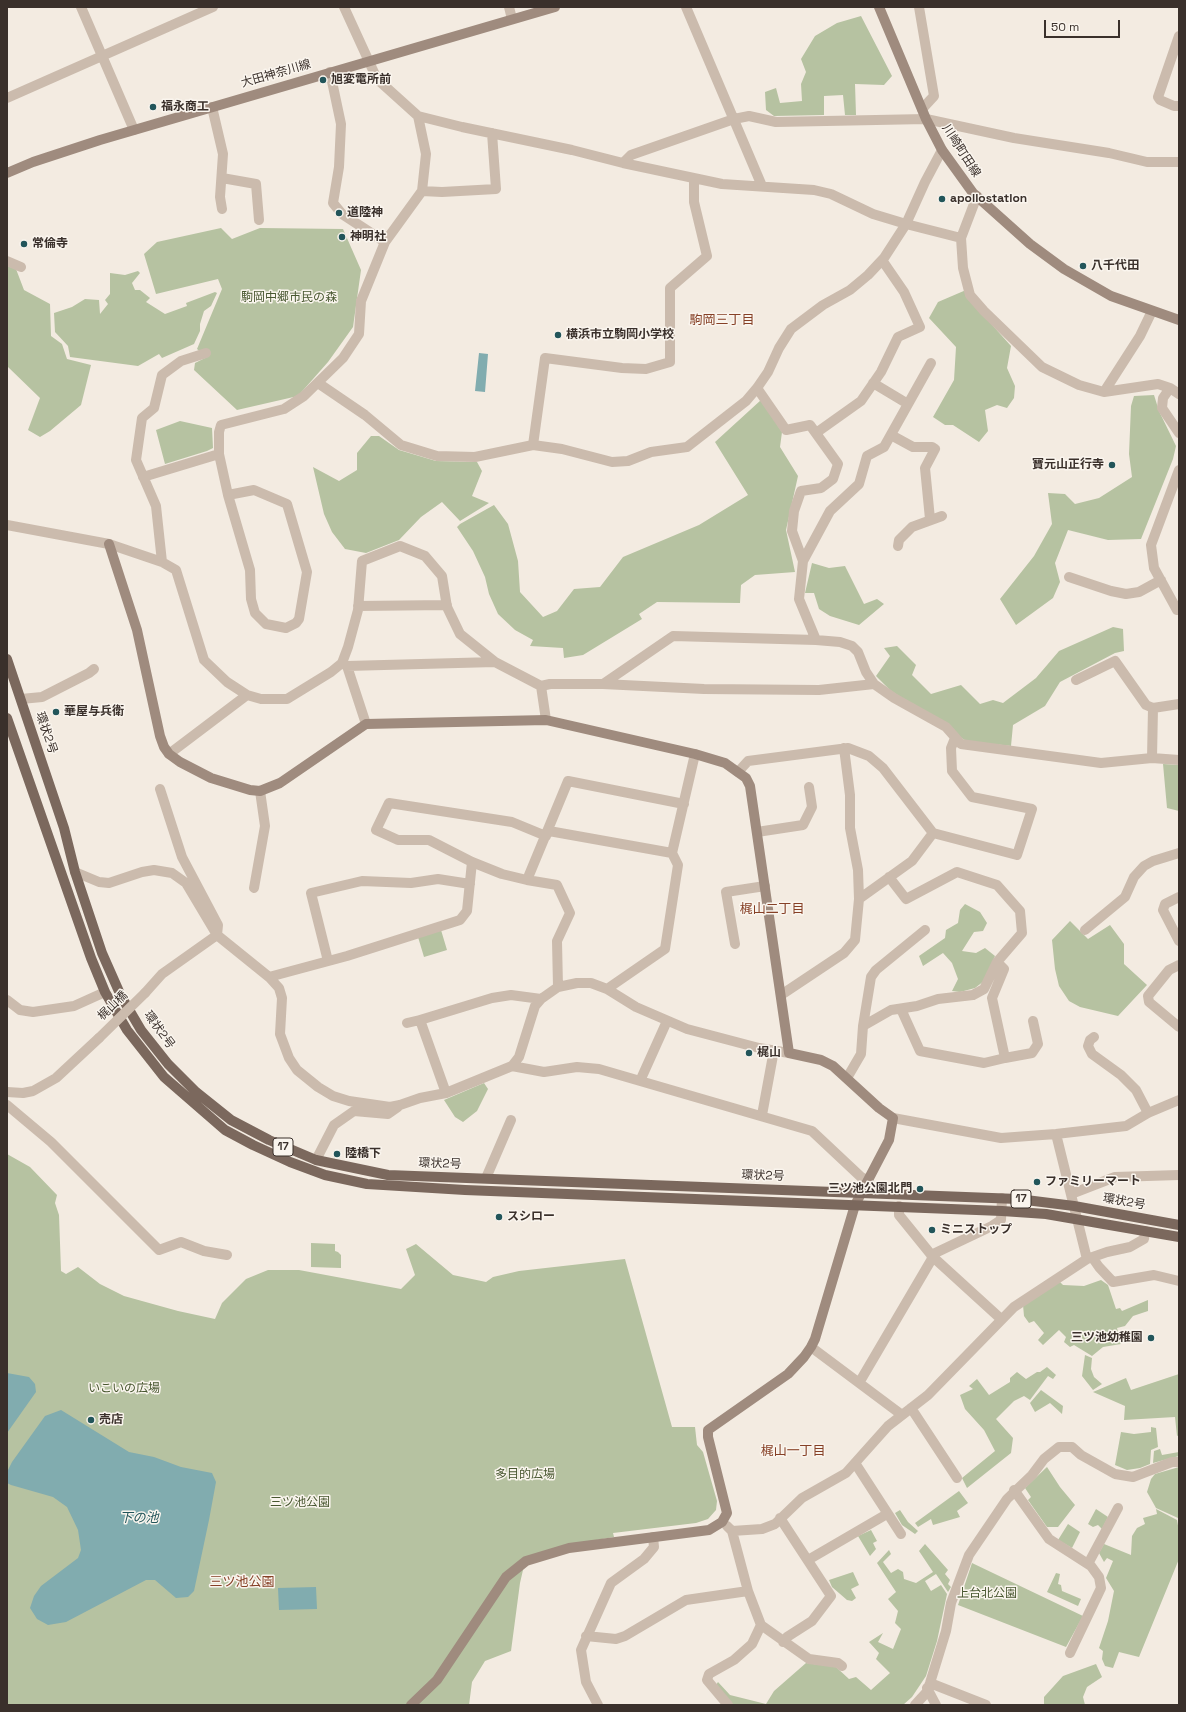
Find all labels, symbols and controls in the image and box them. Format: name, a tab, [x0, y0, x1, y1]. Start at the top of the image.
scale bar	[1046, 12, 1122, 38]
text: 50 m	[1051, 19, 1079, 35]
street label: 大田神奈川線	[239, 57, 313, 91]
place label: 旭変電所前	[331, 73, 391, 87]
marker: 旭変電所前	[318, 75, 328, 85]
place label: 福永商工	[161, 100, 209, 114]
marker: 福永商工	[148, 102, 158, 112]
street label: 川崎町田線	[939, 122, 983, 180]
place label: apollostation	[950, 192, 1027, 206]
marker: apollostation	[937, 194, 947, 204]
place label: 道陸神	[347, 206, 383, 220]
marker: 道陸神	[334, 208, 344, 218]
place label: 神明社	[350, 230, 386, 244]
marker: 神明社	[337, 232, 347, 242]
place label: 常倫寺	[32, 237, 68, 251]
marker: 常倫寺	[19, 239, 29, 249]
place label: 八千代田	[1091, 259, 1139, 273]
marker: 八千代田	[1078, 261, 1088, 271]
park label: 駒岡中郷市民の森	[241, 291, 337, 305]
district label: 駒岡三丁目	[690, 312, 754, 328]
place label: 横浜市立駒岡小学校	[566, 328, 674, 342]
marker: 横浜市立駒岡小学校	[553, 330, 563, 340]
place label: 寶元山正行寺	[1032, 458, 1104, 472]
marker: 寶元山正行寺	[1107, 460, 1117, 470]
place label: 華屋与兵衛	[64, 705, 124, 719]
marker: 華屋与兵衛	[51, 707, 61, 717]
street label: 環状2号	[32, 710, 60, 756]
district label: 梶山二丁目	[740, 901, 804, 917]
street label: 梶山橋	[95, 988, 131, 1024]
street label: 環状2号	[140, 1008, 178, 1052]
place label: 梶山	[757, 1046, 781, 1060]
marker: 梶山	[744, 1048, 754, 1058]
road number: 17	[273, 1138, 293, 1156]
place label: 陸橋下	[345, 1147, 381, 1161]
marker: 陸橋下	[332, 1149, 342, 1159]
street label: 環状2号	[418, 1156, 462, 1172]
street label: 環状2号	[741, 1168, 785, 1184]
place label: ファミリーマート	[1045, 1175, 1141, 1189]
marker: ファミリーマート	[1032, 1177, 1042, 1187]
place label: 三ツ池公園北門	[828, 1182, 912, 1196]
marker: 三ツ池公園北門	[915, 1184, 925, 1194]
road number: 17	[1011, 1190, 1031, 1208]
street label: 環状2号	[1101, 1191, 1147, 1213]
place label: スシロー	[507, 1210, 555, 1224]
marker: スシロー	[494, 1212, 504, 1222]
place label: ミニストップ	[940, 1223, 1012, 1237]
marker: ミニストップ	[927, 1225, 937, 1235]
place label: 三ツ池幼稚園	[1071, 1331, 1143, 1345]
marker: 三ツ池幼稚園	[1146, 1333, 1156, 1343]
park label: いこいの広場	[88, 1382, 160, 1396]
place label: 売店	[99, 1413, 123, 1427]
marker: 売店	[86, 1415, 96, 1425]
district label: 梶山一丁目	[761, 1443, 825, 1459]
park label: 多目的広場	[495, 1468, 555, 1482]
park label: 三ツ池公園	[270, 1496, 330, 1510]
water label: 下の池	[120, 1510, 158, 1526]
district label: 三ツ池公園	[210, 1574, 274, 1590]
park label: 上台北公園	[957, 1587, 1017, 1601]

